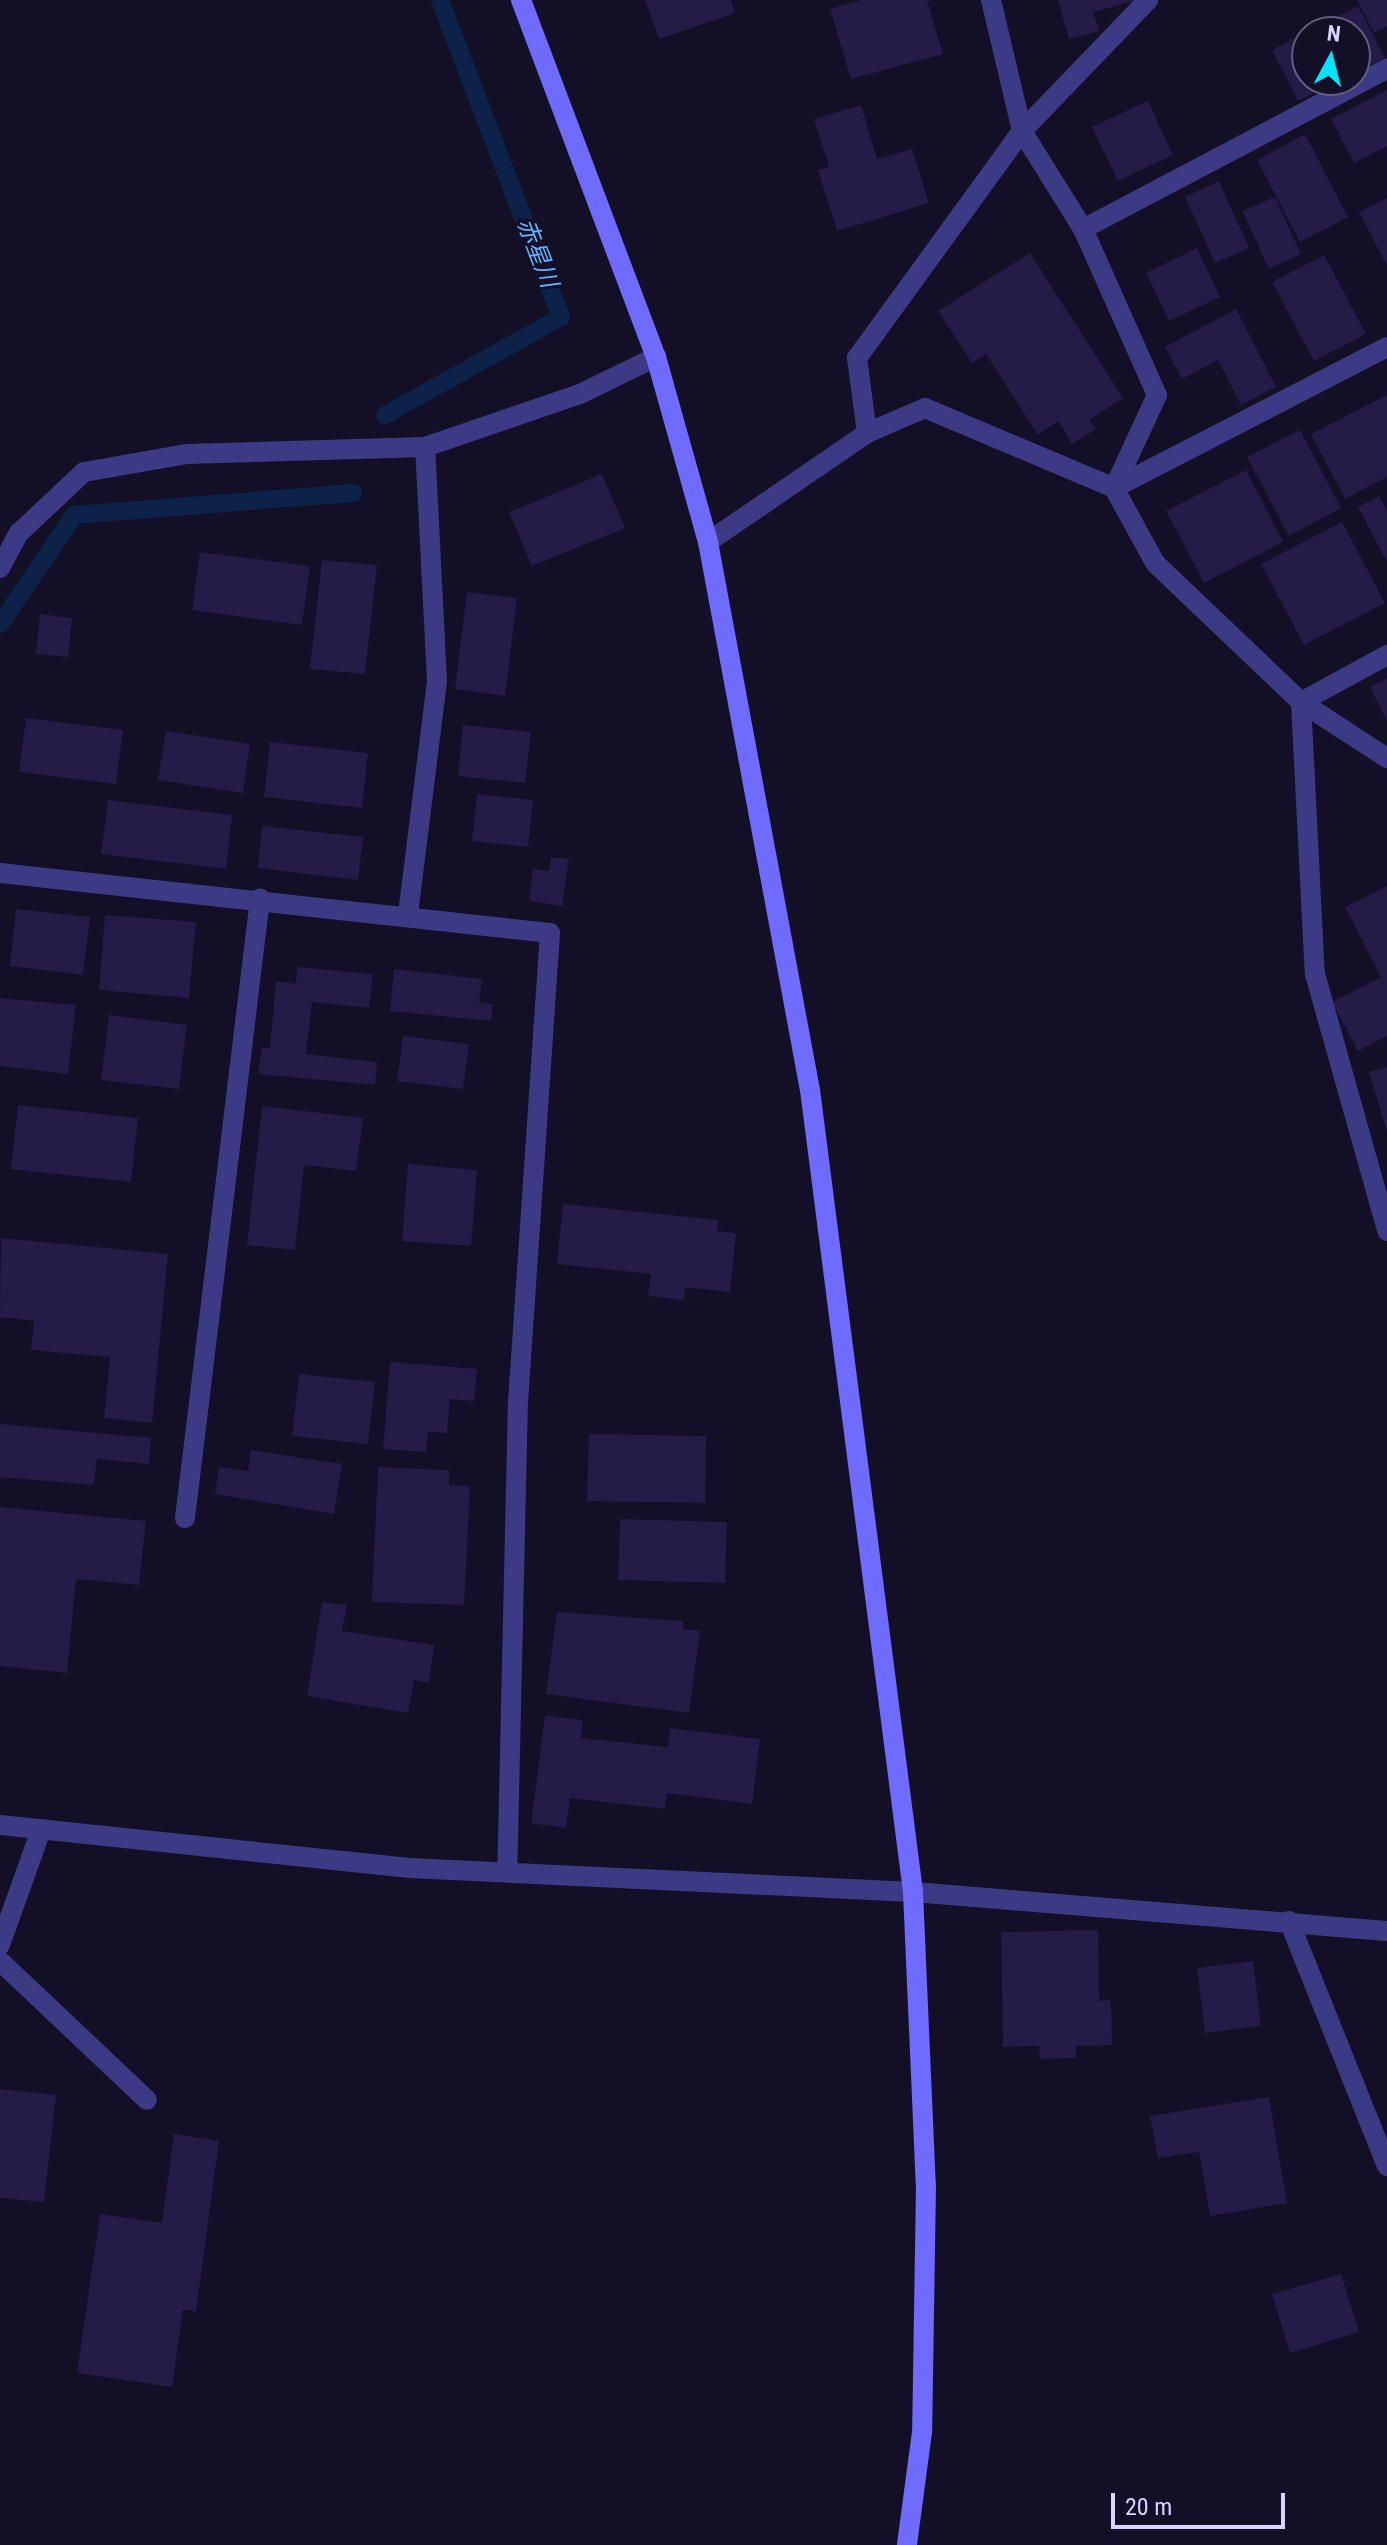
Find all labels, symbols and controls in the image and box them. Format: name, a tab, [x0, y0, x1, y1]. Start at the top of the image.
north arrow	[1291, 16, 1371, 96]
text: N	[1326, 20, 1342, 47]
water label: 赤星川	[511, 214, 563, 292]
scale bar	[1115, 2477, 1289, 2527]
text: 20 m	[1125, 2493, 1172, 2521]

